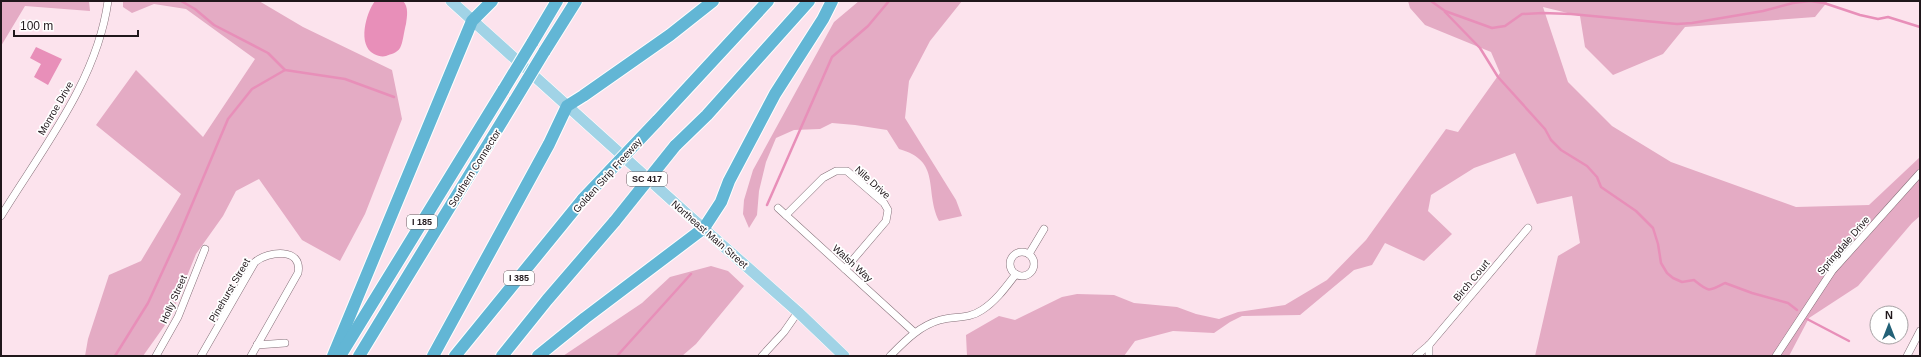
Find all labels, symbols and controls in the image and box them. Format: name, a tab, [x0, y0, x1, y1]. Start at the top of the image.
scale bar	[14, 12, 138, 38]
text: 100 m	[20, 19, 53, 33]
street label: Monroe Drive	[36, 79, 75, 137]
street label: Southern Connector	[446, 127, 503, 209]
street label: Golden Strip Freeway	[571, 136, 644, 215]
street label: Nile Drive	[853, 164, 893, 201]
road number: SC 417	[627, 172, 667, 186]
street label: Northeast Main Street	[669, 198, 750, 271]
street label: Springdale Drive	[1815, 213, 1872, 277]
road number: I 185	[407, 215, 437, 229]
street label: Walsh Way	[830, 243, 875, 284]
street label: Pinehurst Street	[207, 256, 252, 324]
street label: Birch Court	[1451, 257, 1492, 303]
road number: I 385	[504, 271, 534, 285]
street label: Holly Street	[158, 273, 189, 325]
north arrow	[1869, 305, 1909, 345]
text: N	[1885, 309, 1893, 321]

